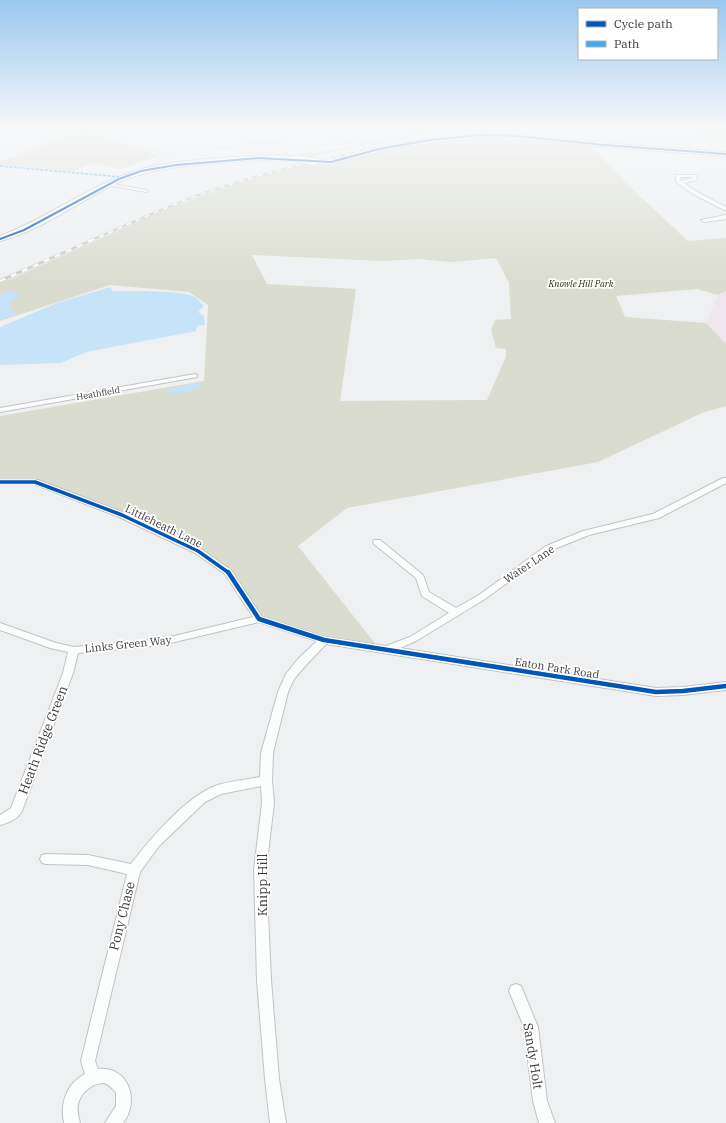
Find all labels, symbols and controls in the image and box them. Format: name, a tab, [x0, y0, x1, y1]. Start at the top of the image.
legend	[578, 8, 718, 60]
text: Cycle path	[614, 16, 673, 31]
text: Path	[614, 36, 640, 51]
park label: Knowle Hill Park	[547, 278, 614, 289]
street label: Heathfield	[75, 384, 121, 402]
street label: Littleheath Lane	[123, 501, 205, 551]
street label: Water Lane	[501, 542, 557, 586]
street label: Links Green Way	[84, 632, 172, 656]
street label: Eaton Park Road	[514, 654, 601, 682]
street label: Heath Ridge Green	[14, 683, 72, 797]
street label: Knipp Hill	[254, 854, 271, 916]
street label: Pony Chase	[105, 880, 139, 952]
street label: Sandy Holt	[519, 1022, 547, 1091]

